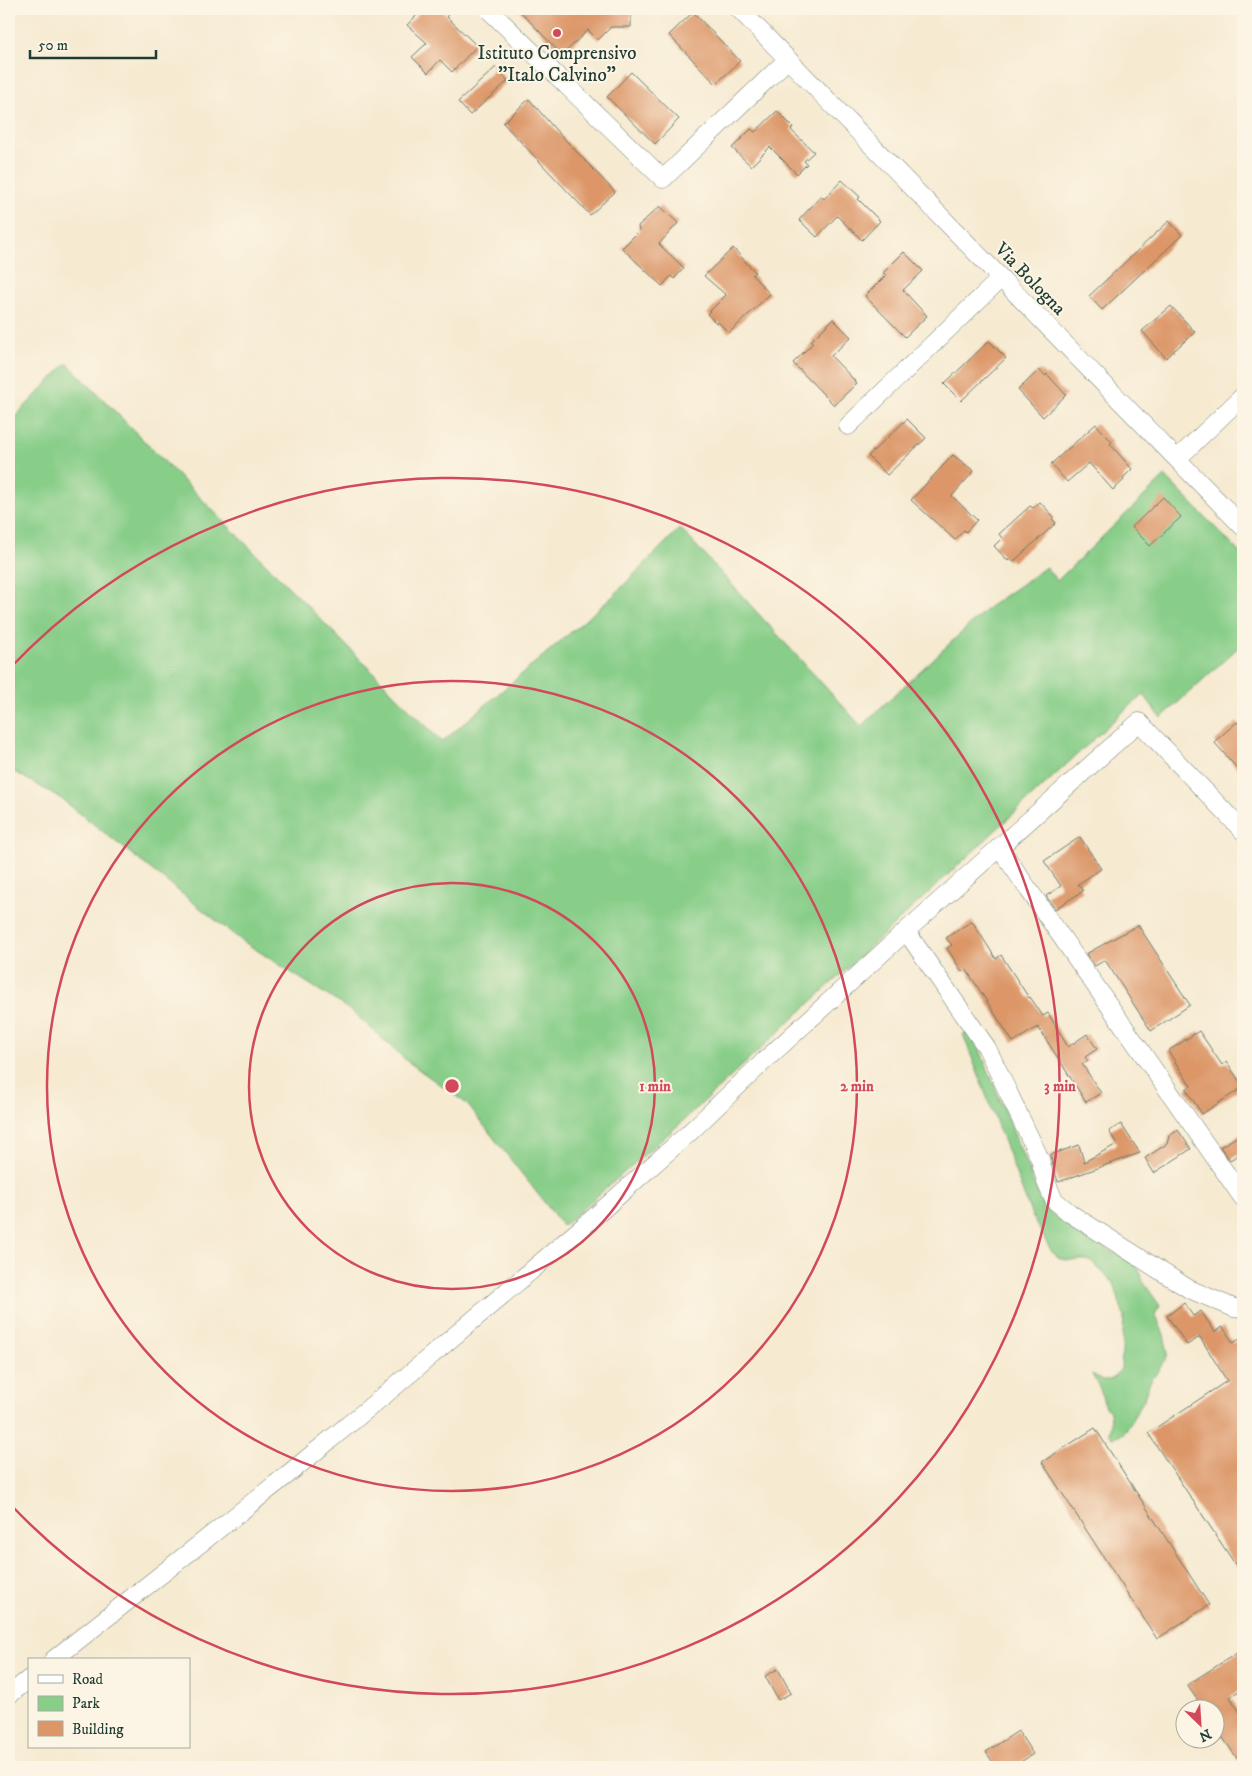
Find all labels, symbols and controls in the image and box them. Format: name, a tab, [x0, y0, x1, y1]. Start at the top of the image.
marker: Istituto Comprensivo "Italo Calvino"	[551, 27, 563, 39]
scale bar	[30, 28, 156, 60]
text: 50 m	[38, 36, 68, 55]
place label: Istituto Comprensivo "Italo Calvino"	[478, 42, 637, 87]
street label: Via Bologna	[989, 237, 1070, 320]
centre of rings	[443, 1077, 461, 1095]
text: 1 min	[639, 1077, 671, 1096]
text: 2 min	[840, 1077, 874, 1096]
text: 3 min	[1044, 1077, 1076, 1096]
legend	[28, 1658, 190, 1748]
text: Road	[72, 1670, 104, 1689]
text: Park	[72, 1694, 101, 1713]
north arrow	[1174, 1698, 1224, 1748]
text: Building	[72, 1720, 124, 1739]
text: N	[1196, 1724, 1214, 1746]

